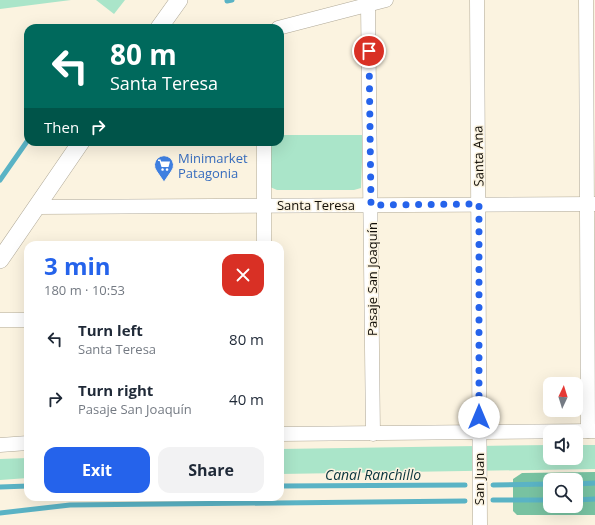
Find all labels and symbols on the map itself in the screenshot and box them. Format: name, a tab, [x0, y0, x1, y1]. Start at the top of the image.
pin	[352, 34, 386, 68]
street label: Santa Ana	[468, 125, 488, 187]
place label: Minimarket Patagonia	[178, 149, 248, 182]
supermarket icon: Minimarket Patagonia	[153, 154, 175, 182]
street label: Santa Teresa	[277, 196, 355, 214]
street label: Pasaje San Joaquín	[363, 222, 381, 336]
north arrow	[543, 377, 583, 417]
position arrow	[458, 396, 500, 438]
street label: San Juan	[470, 453, 488, 505]
water label: Canal Ranchillo	[325, 465, 421, 484]

